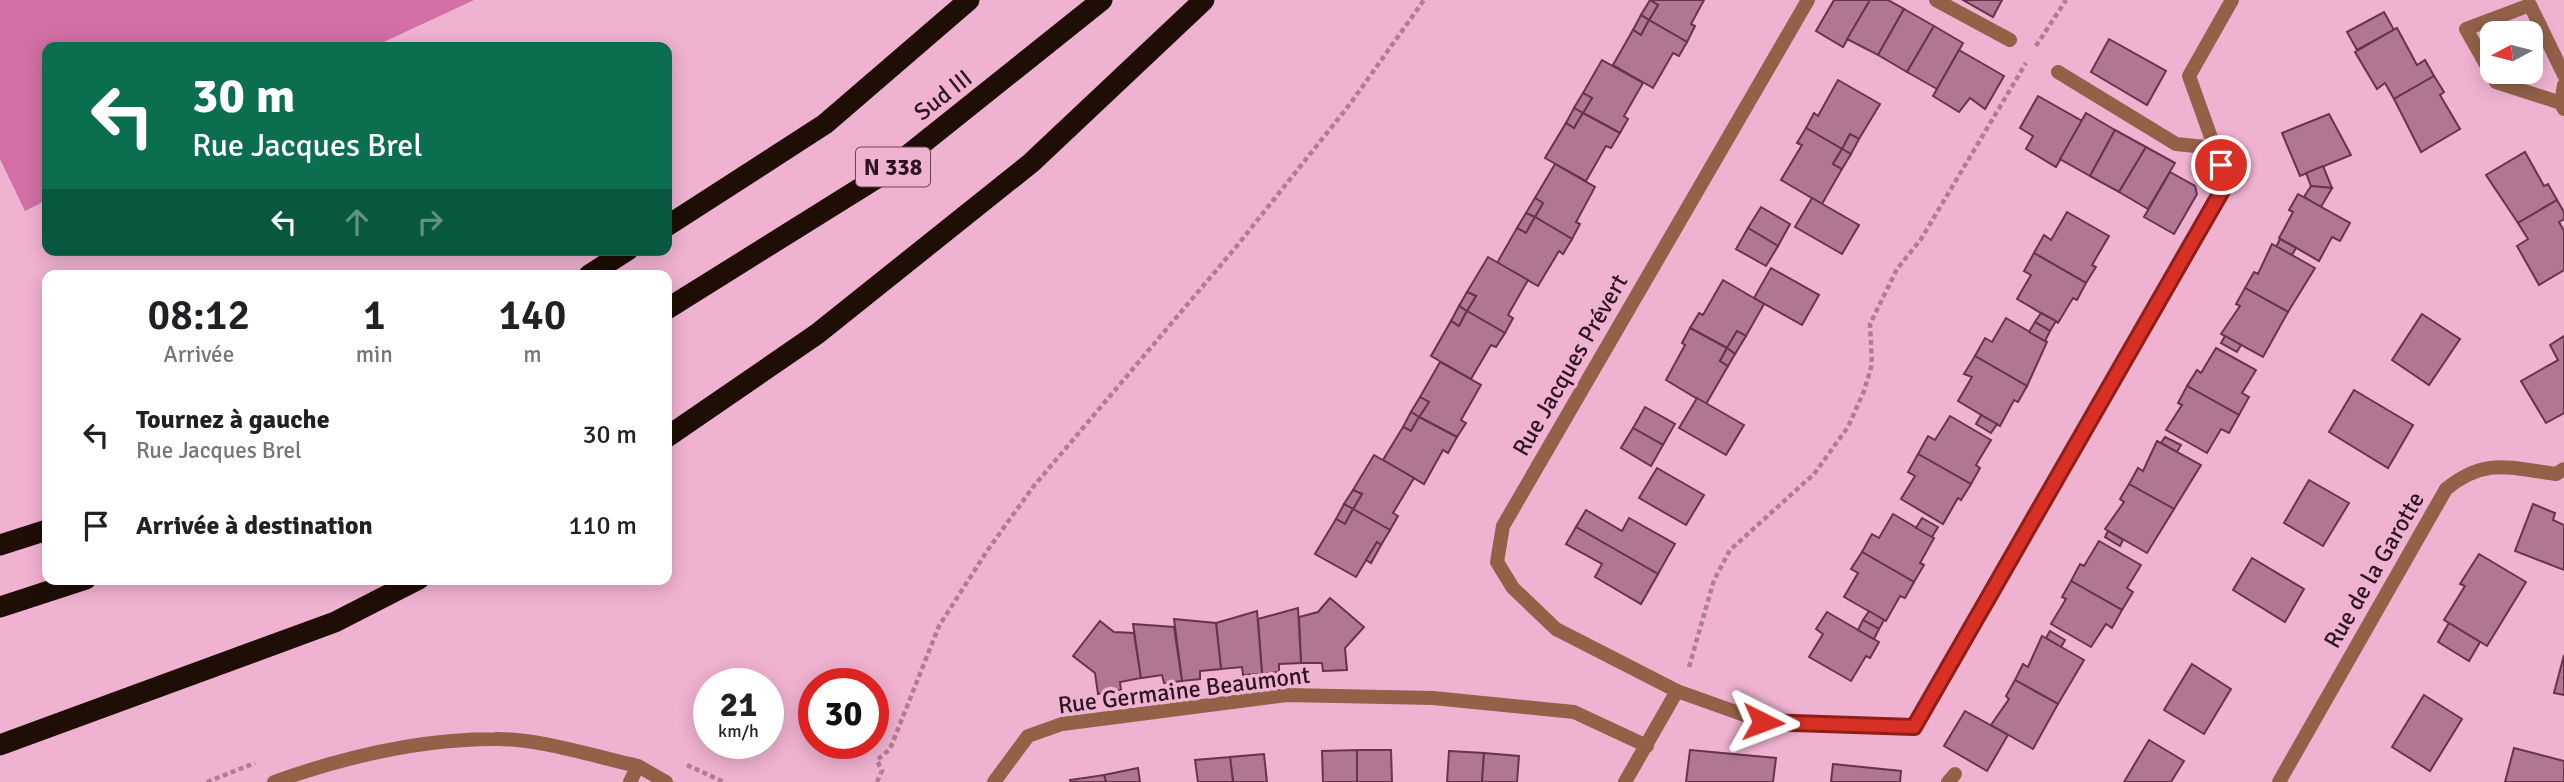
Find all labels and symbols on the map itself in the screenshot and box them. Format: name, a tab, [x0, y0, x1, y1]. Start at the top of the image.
north arrow	[2480, 21, 2543, 84]
street label: Sud III	[908, 63, 978, 127]
pin	[2191, 135, 2251, 195]
road number: N 338	[856, 148, 930, 186]
street label: Rue Jacques Prévert	[1506, 269, 1634, 461]
street label: Rue de la Garotte	[2317, 486, 2431, 654]
street label: Rue Germaine Beaumont	[1056, 660, 1312, 720]
speed limit sign: 30	[798, 668, 889, 759]
position arrow	[1726, 685, 1800, 759]

